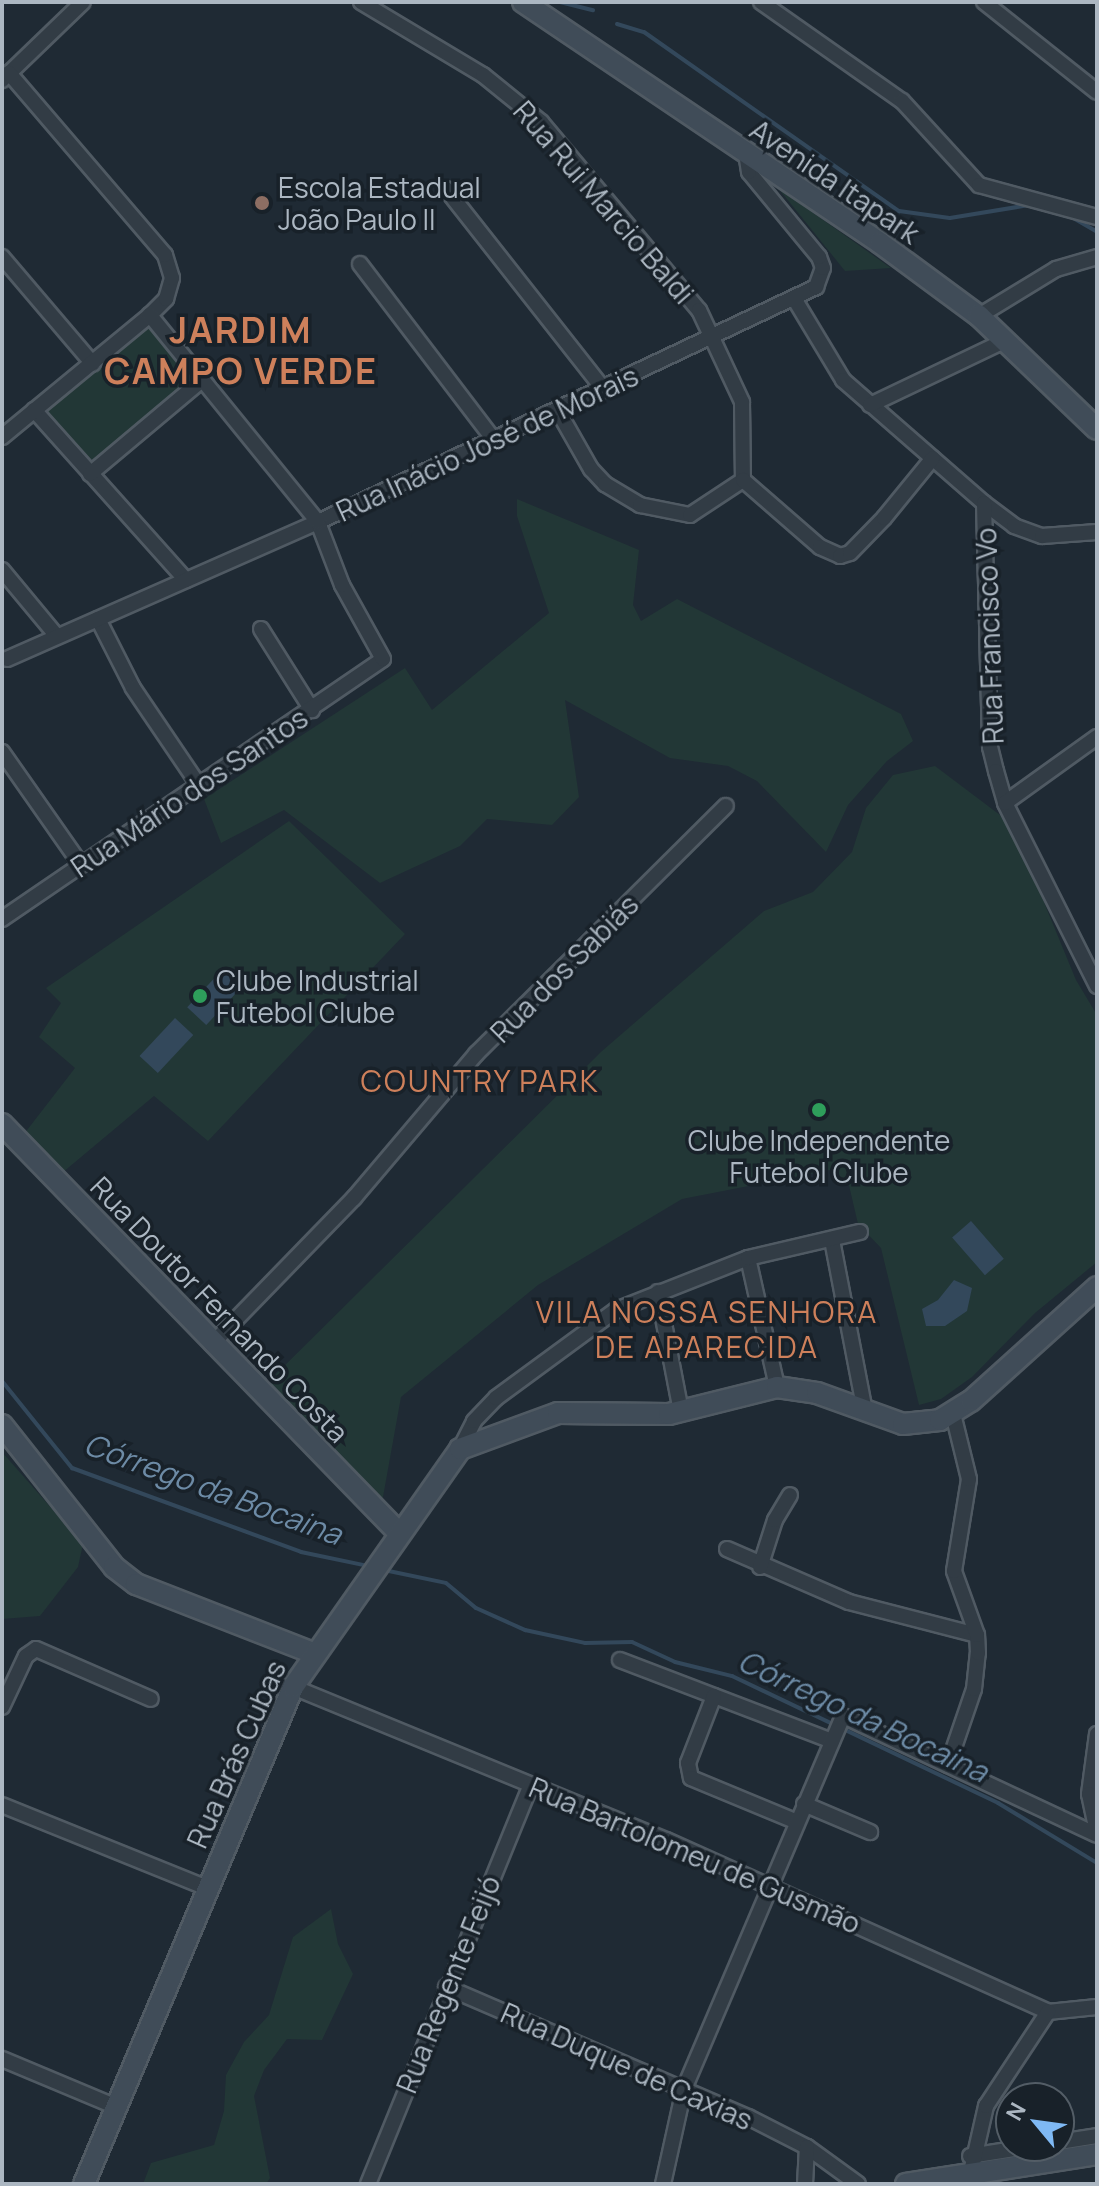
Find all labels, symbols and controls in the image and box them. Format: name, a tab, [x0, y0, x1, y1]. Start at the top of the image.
street label: Rua Rui Marcio Baldi	[507, 94, 701, 310]
street label: Avenida Itapark	[744, 112, 926, 250]
place label: Escola Estadual João Paulo II	[278, 170, 481, 236]
marker: Escola Estadual João Paulo II	[253, 194, 271, 212]
district label: JARDIM CAMPO VERDE	[104, 307, 378, 392]
street label: Rua Inácio José de Morais	[331, 358, 643, 528]
street label: Rua Francisco Vo	[968, 527, 1010, 745]
street label: Rua Mário dos Santos	[64, 700, 314, 884]
street label: Rua dos Sabiás	[483, 887, 645, 1049]
place label: Clube Industrial Futebol Clube	[216, 963, 419, 1029]
marker: Clube Industrial Futebol Clube	[191, 987, 209, 1005]
district label: COUNTRY PARK	[360, 1063, 600, 1099]
marker: Clube Independente Futebol Clube	[810, 1101, 828, 1119]
place label: Clube Independente Futebol Clube	[688, 1123, 950, 1189]
street label: Rua Doutor Fernando Costa	[84, 1169, 356, 1449]
district label: VILA NOSSA SENHORA DE APARECIDA	[536, 1294, 878, 1364]
water label: Córrego da Bocaina	[80, 1426, 346, 1552]
water label: Córrego da Bocaina	[733, 1642, 993, 1790]
street label: Rua Brás Cubas	[180, 1655, 292, 1853]
street label: Rua Bartolomeu de Gusmão	[524, 1770, 866, 1940]
street label: Rua Regente Feijó	[389, 1870, 507, 2098]
street label: Rua Duque de Caxias	[496, 1995, 758, 2137]
north arrow	[995, 2082, 1075, 2162]
text: N	[999, 2097, 1033, 2126]

